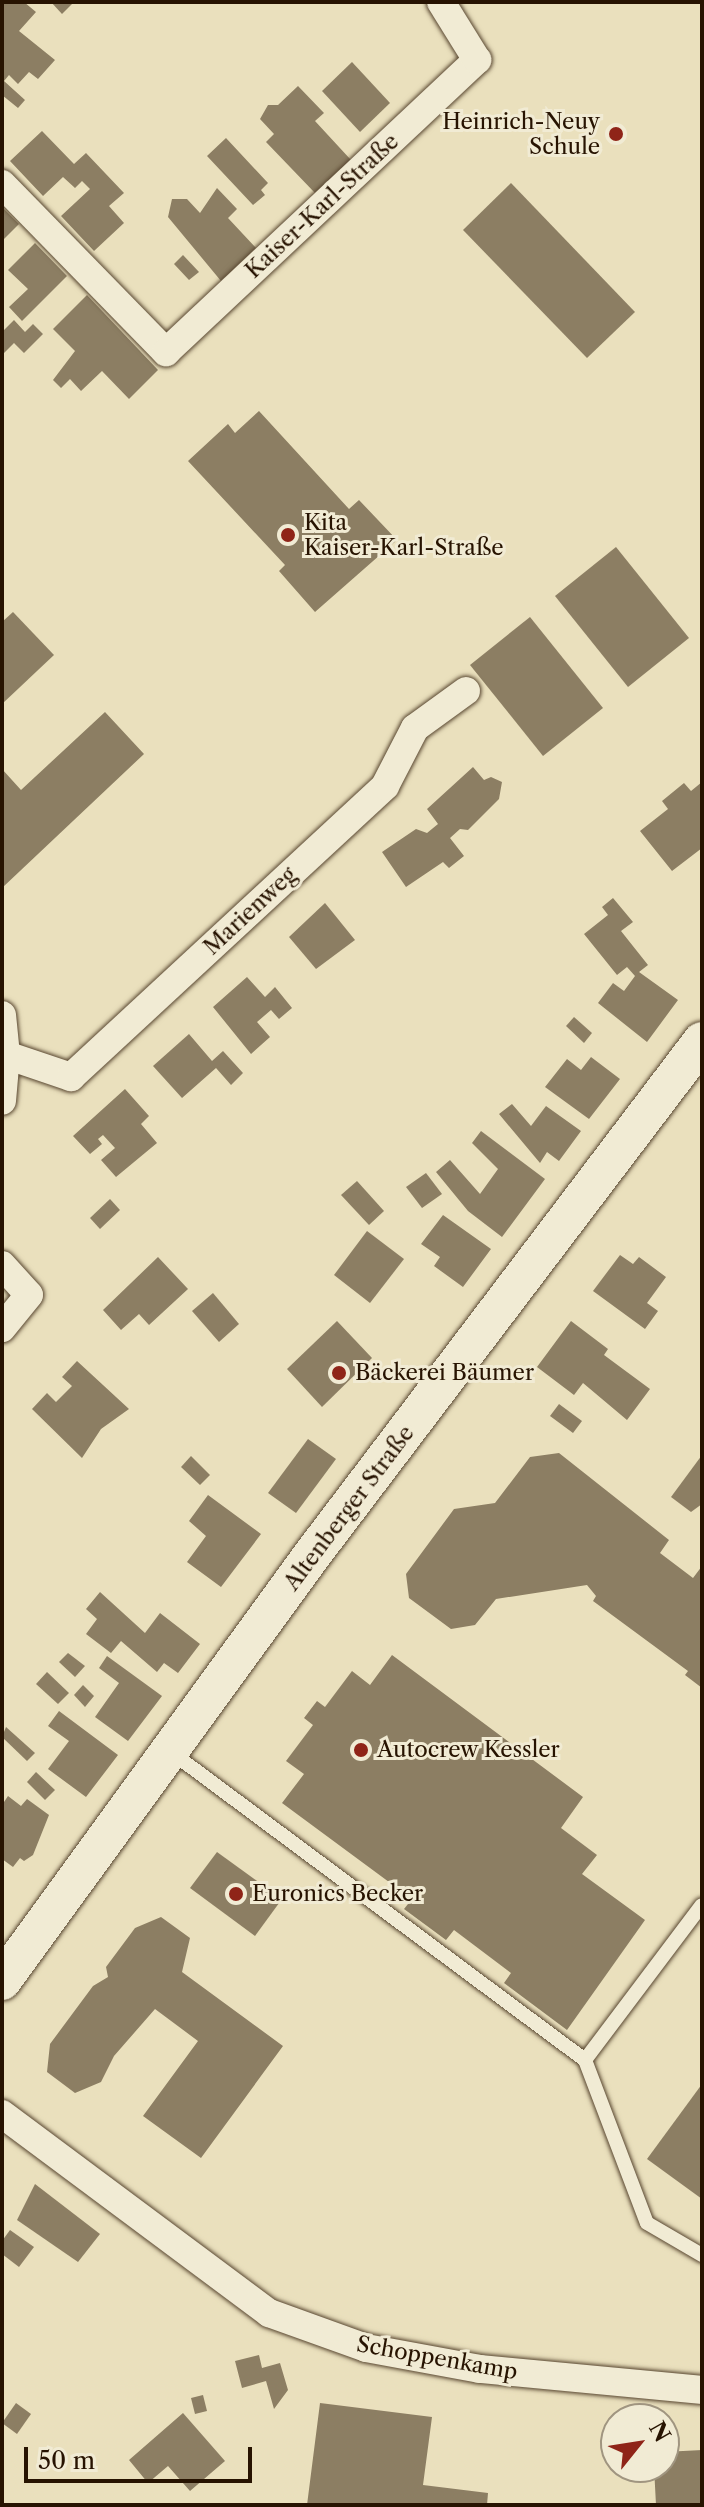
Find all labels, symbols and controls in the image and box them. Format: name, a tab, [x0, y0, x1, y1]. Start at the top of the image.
place label: Heinrich-Neuy Schule	[442, 108, 600, 160]
marker: Heinrich-Neuy Schule	[607, 125, 625, 143]
street label: Kaiser-Karl-Straße	[240, 128, 404, 284]
place label: Kita Kaiser-Karl-Straße	[304, 509, 504, 560]
marker: Kita Kaiser-Karl-Straße	[279, 526, 297, 544]
street label: Marienweg	[198, 862, 302, 960]
place label: Bäckerei Bäumer	[355, 1360, 534, 1386]
marker: Bäckerei Bäumer	[330, 1364, 348, 1382]
street label: Altenberger Straße	[278, 1420, 420, 1596]
place label: Autocrew Kessler	[377, 1737, 561, 1763]
marker: Autocrew Kessler	[352, 1741, 370, 1759]
place label: Euronics Becker	[252, 1881, 423, 1907]
marker: Euronics Becker	[227, 1885, 245, 1903]
street label: Schoppenkamp	[354, 2331, 520, 2385]
north arrow	[600, 2403, 680, 2483]
text: N	[643, 2417, 676, 2447]
scale bar	[28, 2431, 256, 2481]
text: 50 m	[38, 2446, 95, 2475]

